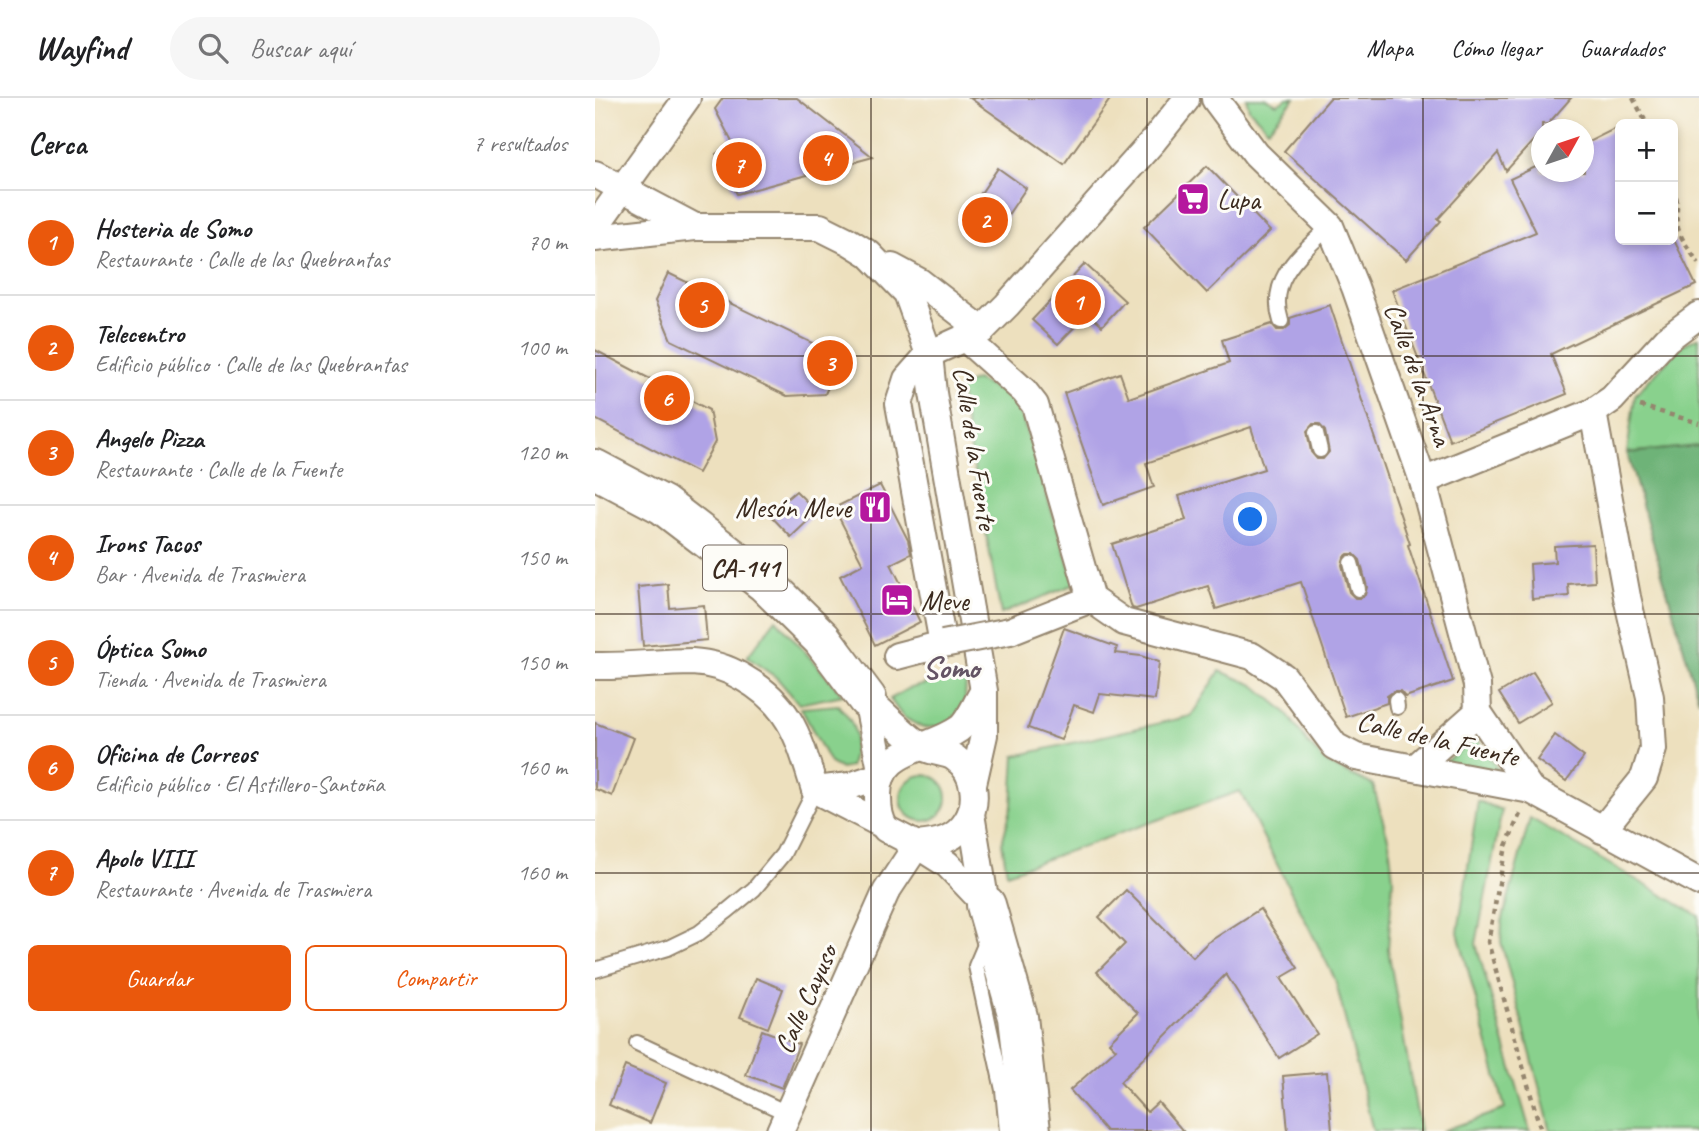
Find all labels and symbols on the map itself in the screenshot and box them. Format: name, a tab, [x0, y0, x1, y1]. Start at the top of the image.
north arrow	[1531, 119, 1594, 182]
pin: 4	[803, 132, 849, 184]
pin: 7	[716, 139, 762, 191]
supermarket icon: Lupa	[1174, 180, 1212, 218]
place label: Lupa	[1217, 182, 1262, 217]
pin: 2	[962, 194, 1008, 246]
pin: 1	[1055, 276, 1101, 328]
pin: 5	[679, 279, 725, 331]
street label: Calle de la Arna	[1377, 298, 1461, 452]
pin: 3	[807, 337, 853, 389]
street label: Calle de la Fuente	[945, 364, 1006, 534]
pin: 6	[644, 372, 690, 424]
restaurant icon: Mesón Meve	[856, 488, 894, 526]
place label: Mesón Meve	[735, 490, 853, 525]
your location	[1233, 502, 1267, 536]
road number: CA-141	[703, 545, 787, 590]
hotel icon: Meve	[878, 581, 916, 619]
place label: Meve	[921, 583, 971, 618]
district label: Somo	[923, 647, 983, 688]
street label: Calle de la Fuente	[1354, 703, 1524, 774]
street label: Calle Cayuso	[766, 937, 846, 1059]

